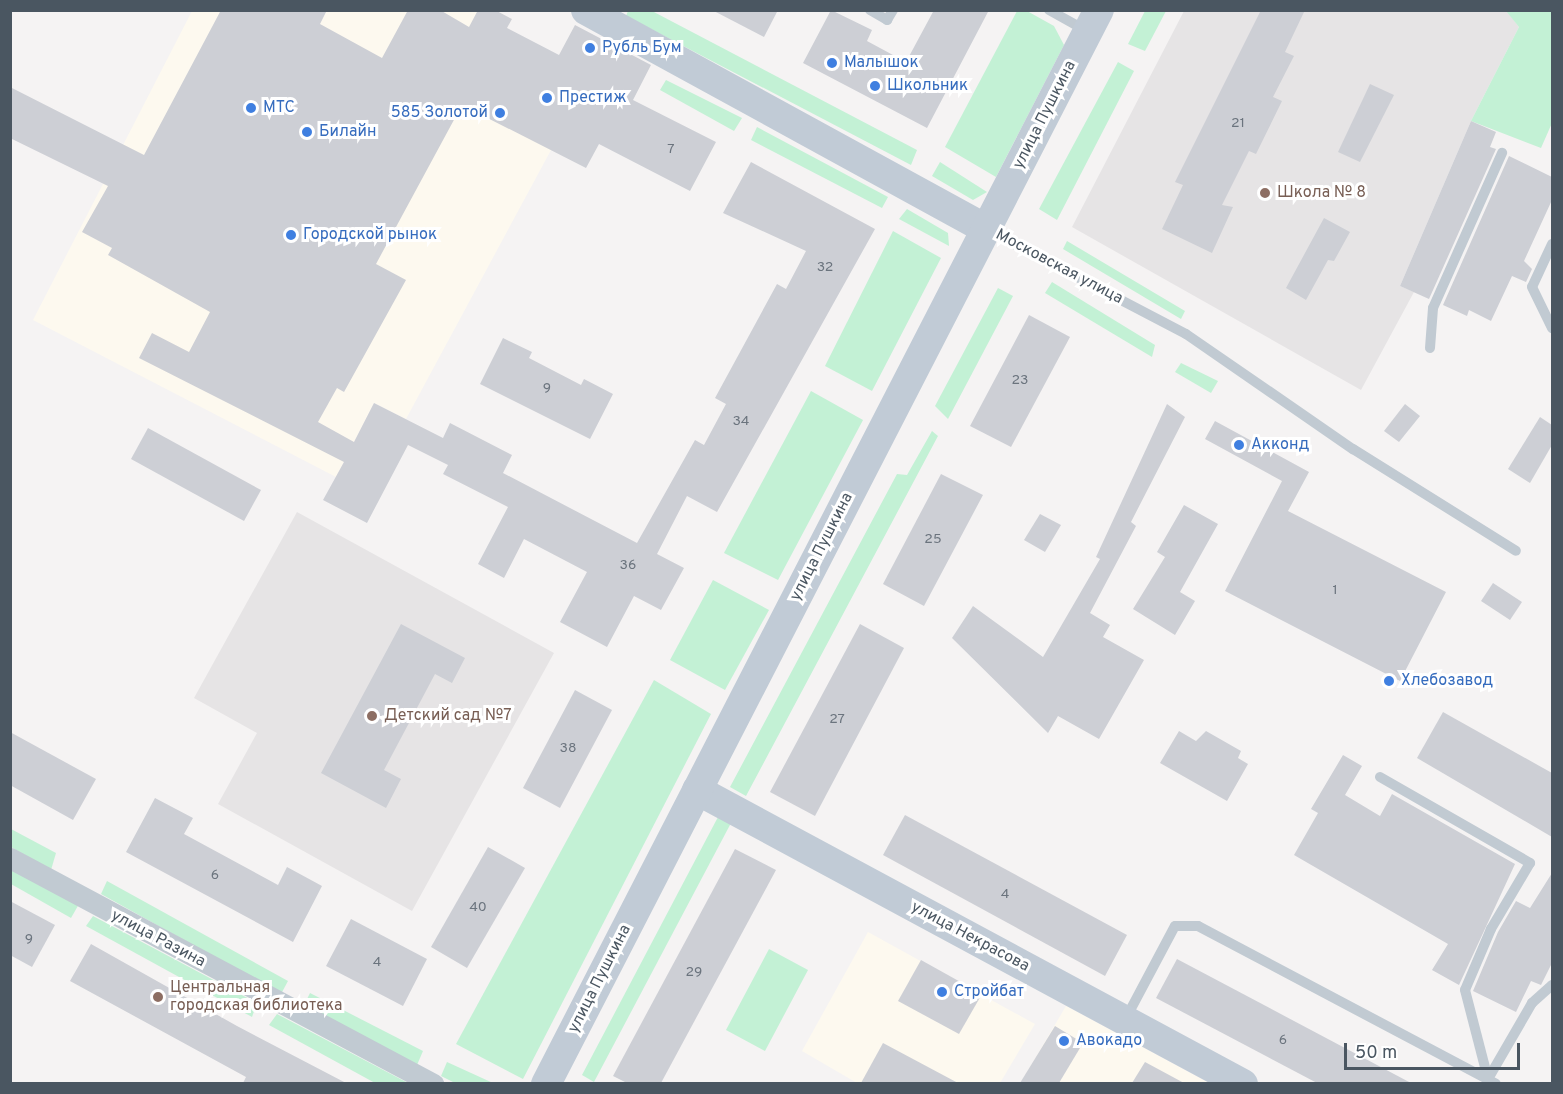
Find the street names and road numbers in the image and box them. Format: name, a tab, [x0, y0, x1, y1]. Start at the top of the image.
street label: улица Пушкина	[1009, 58, 1081, 172]
street label: Московская улица	[992, 225, 1126, 309]
street label: улица Пушкина	[786, 490, 858, 604]
street label: улица Некрасова	[908, 898, 1032, 976]
street label: улица Разина	[108, 906, 208, 972]
street label: улица Пушкина	[564, 922, 636, 1036]

